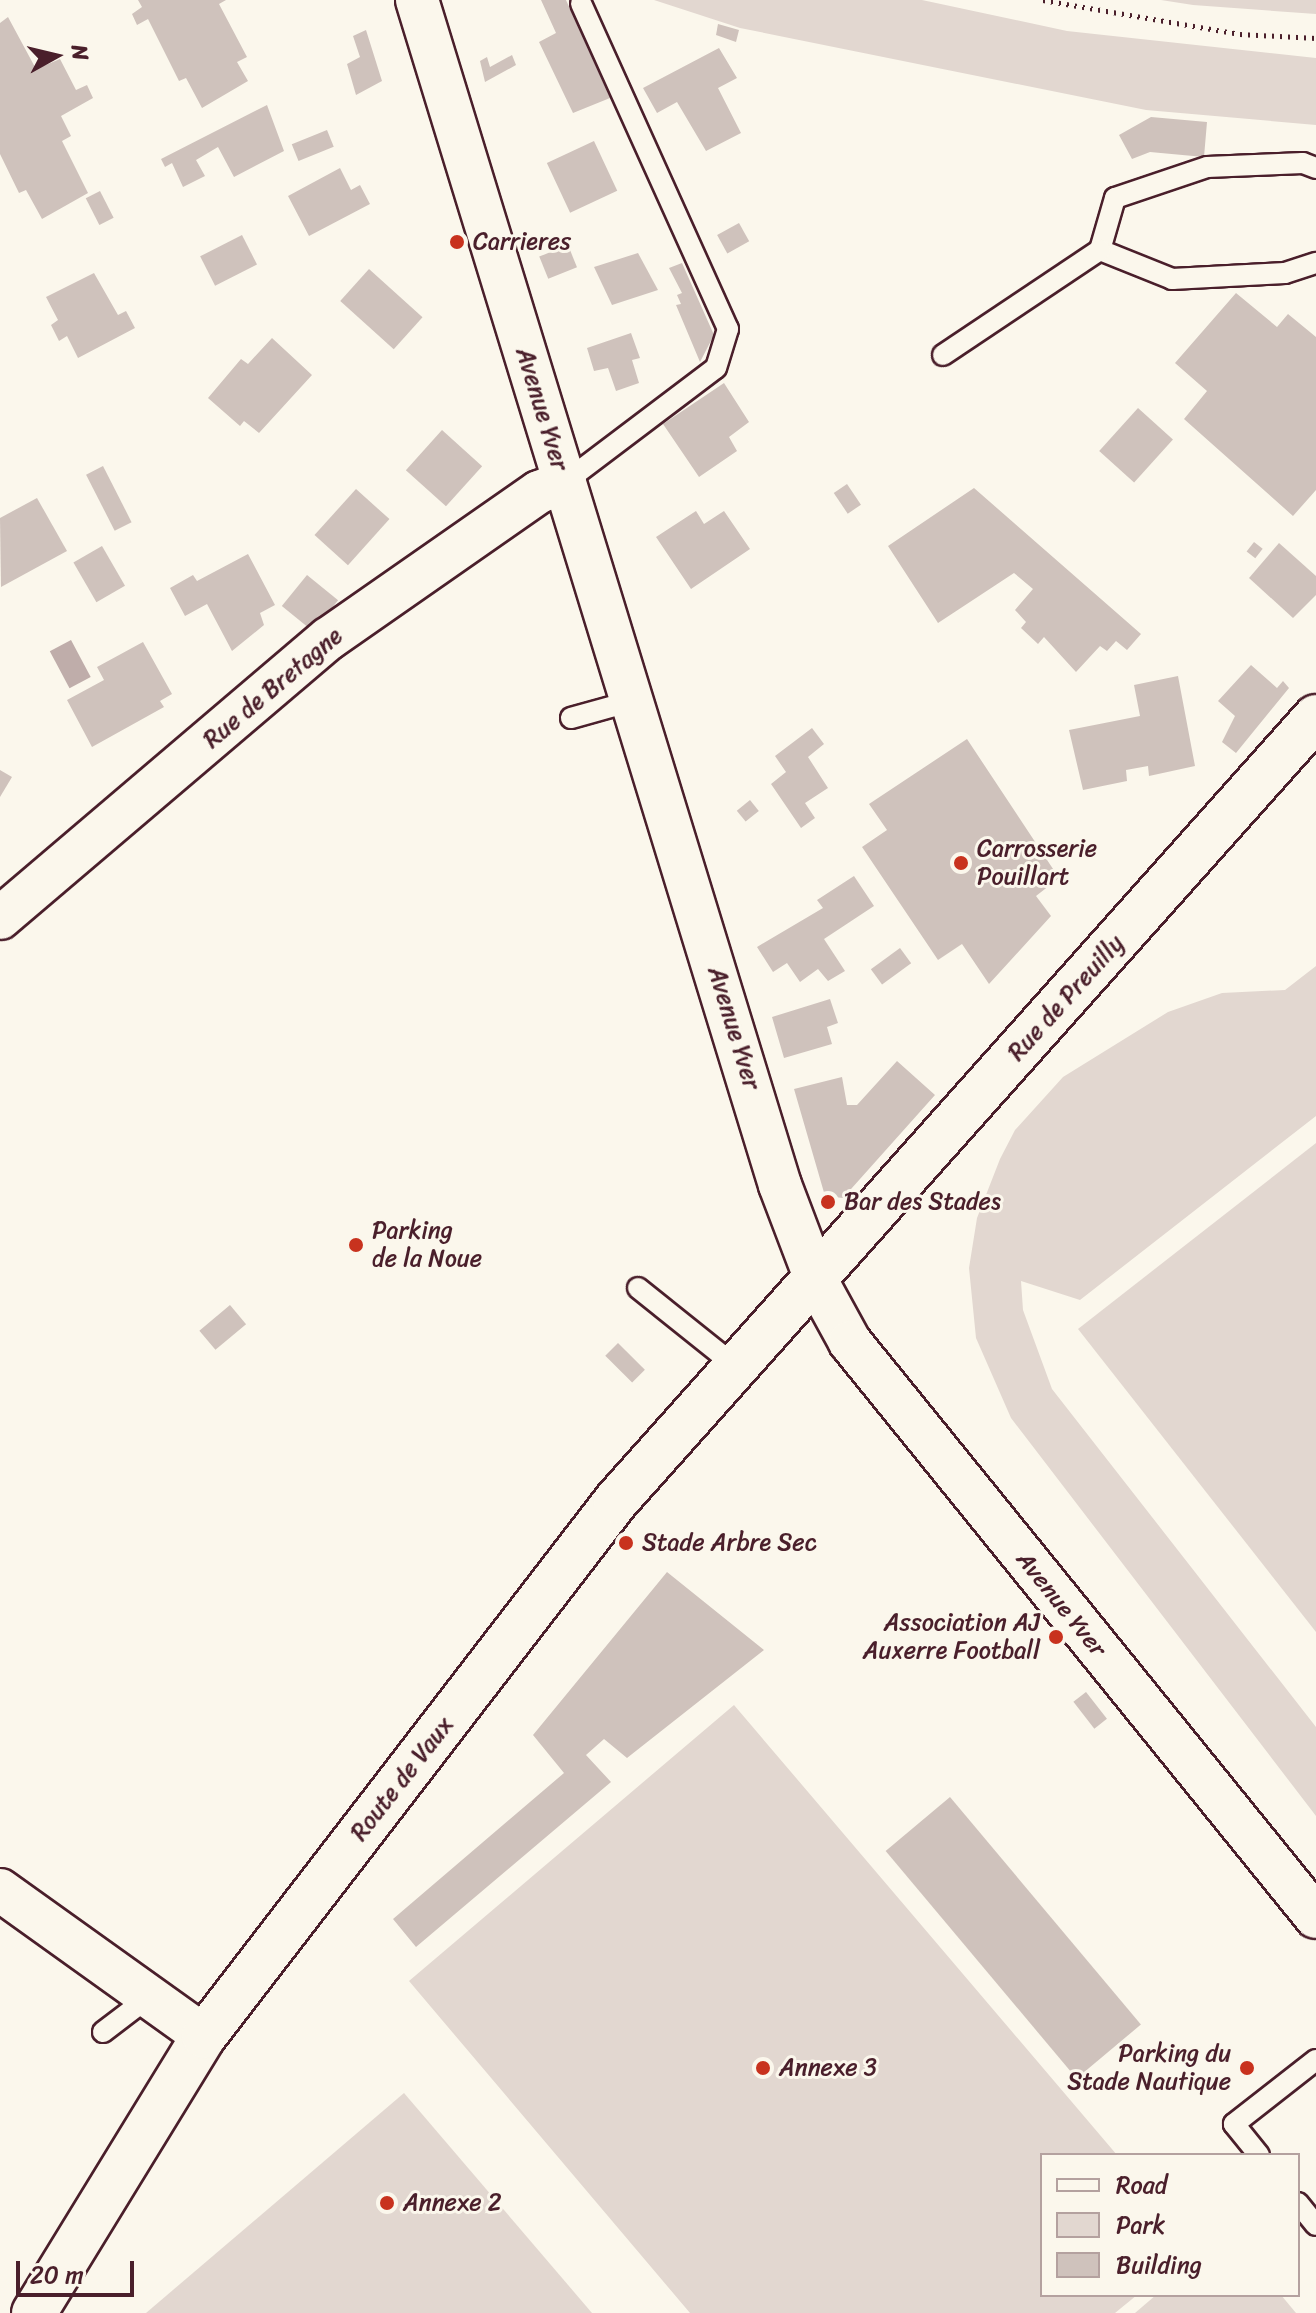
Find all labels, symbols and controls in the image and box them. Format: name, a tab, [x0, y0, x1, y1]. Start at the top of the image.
north arrow	[16, 16, 96, 96]
text: N	[60, 42, 101, 63]
place label: Carrieres	[473, 228, 571, 256]
marker: Carrieres	[448, 233, 466, 251]
street label: Avenue Yver	[510, 344, 574, 474]
street label: Rue de Bretagne	[197, 621, 349, 755]
place label: Carrosserie Pouillart	[977, 835, 1097, 891]
marker: Carrosserie Pouillart	[952, 854, 970, 872]
street label: Rue de Preuilly	[1002, 929, 1130, 1067]
street label: Avenue Yver	[702, 963, 766, 1093]
place label: Bar des Stades	[844, 1188, 1002, 1216]
marker: Bar des Stades	[819, 1193, 837, 1211]
place label: Parking de la Noue	[372, 1217, 482, 1273]
marker: Parking de la Noue	[347, 1236, 365, 1254]
place label: Stade Arbre Sec	[642, 1529, 817, 1557]
marker: Stade Arbre Sec	[617, 1534, 635, 1552]
street label: Avenue Yver	[1010, 1546, 1112, 1662]
place label: Association AJ Auxerre Football	[863, 1609, 1040, 1665]
marker: Association AJ Auxerre Football	[1047, 1628, 1065, 1646]
street label: Route de Vaux	[345, 1711, 459, 1847]
place label: Parking du Stade Nautique	[1067, 2040, 1231, 2096]
place label: Annexe 3	[779, 2054, 877, 2082]
marker: Annexe 3	[754, 2059, 772, 2077]
marker: Parking du Stade Nautique	[1238, 2059, 1256, 2077]
legend	[1040, 2153, 1300, 2297]
text: Road	[1116, 2164, 1167, 2206]
place label: Annexe 2	[403, 2189, 502, 2217]
marker: Annexe 2	[378, 2194, 396, 2212]
text: Park	[1116, 2204, 1165, 2246]
text: Building	[1116, 2244, 1202, 2286]
scale bar	[20, 2245, 138, 2295]
text: 20 m	[30, 2254, 84, 2296]

